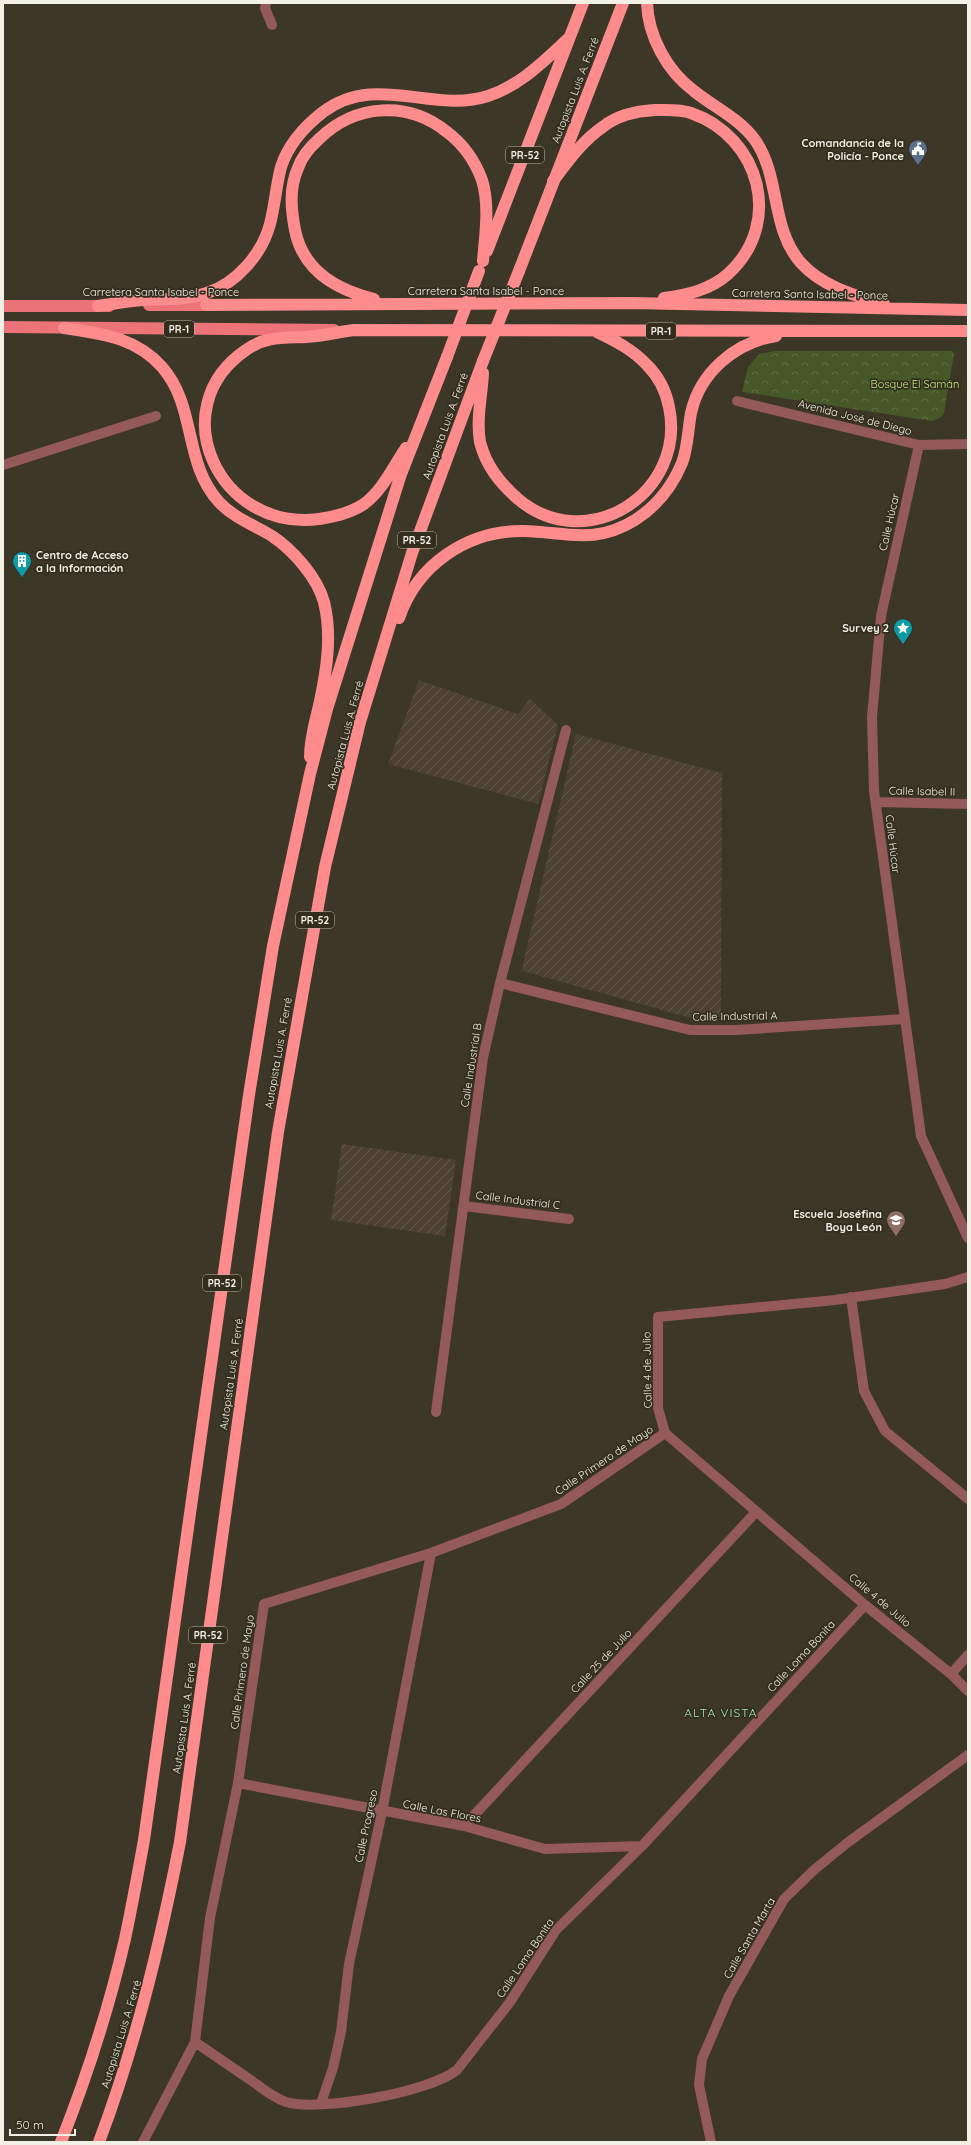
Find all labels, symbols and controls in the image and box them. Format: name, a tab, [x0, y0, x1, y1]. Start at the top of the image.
street label: Autopista Luis A. Ferré	[548, 35, 602, 145]
place label: Comandancia de la Policía - Ponce	[802, 136, 904, 163]
public building icon: Comandancia de la Policía - Ponce	[907, 138, 929, 166]
road number: PR-52	[506, 147, 544, 163]
street label: Carretera Santa Isabel - Ponce	[408, 284, 564, 298]
street label: Carretera Santa Isabel - Ponce	[83, 285, 239, 299]
street label: Carretera Santa Isabel - Ponce	[732, 286, 888, 302]
road number: PR-1	[164, 321, 194, 337]
road number: PR-1	[646, 323, 676, 339]
street label: Autopista Luis A. Ferré	[419, 371, 471, 481]
park label: Bosque El Samán	[871, 377, 959, 391]
street label: Avenida José de Diego	[797, 396, 914, 438]
street label: Calle Húcar	[876, 491, 903, 552]
road number: PR-52	[398, 532, 436, 548]
place label: Centro de Acceso a la Información	[36, 548, 129, 575]
building icon: Centro de Acceso a la Información	[11, 550, 33, 578]
place icon: Survey 2	[892, 617, 914, 645]
place label: Survey 2	[842, 621, 889, 635]
street label: Autopista Luis A. Ferré	[324, 679, 366, 791]
street label: Calle Isabel II	[889, 783, 955, 799]
street label: Calle Húcar	[882, 814, 904, 875]
road number: PR-52	[296, 912, 334, 928]
street label: Autopista Luis A. Ferré	[261, 996, 295, 1110]
street label: Calle Industrial A	[692, 1008, 778, 1024]
street label: Calle Industrial B	[457, 1022, 485, 1108]
street label: Calle Industrial C	[475, 1188, 561, 1212]
place label: Escuela Joséfina Boya León	[793, 1207, 882, 1234]
school or university icon: Escuela Joséfina Boya León	[885, 1209, 907, 1237]
road number: PR-52	[203, 1275, 241, 1291]
street label: Autopista Luis A. Ferré	[216, 1317, 246, 1431]
street label: Calle 4 de Julio	[639, 1331, 655, 1409]
street label: Calle Primero de Mayo	[552, 1422, 656, 1498]
street label: Calle 4 de Julio	[846, 1570, 914, 1630]
street label: Calle Primero de Mayo	[227, 1613, 257, 1730]
street label: Calle Loma Bonita	[764, 1617, 838, 1695]
street label: Calle 25 de Julio	[568, 1626, 635, 1696]
road number: PR-52	[189, 1627, 227, 1643]
street label: Autopista Luis A. Ferré	[169, 1661, 199, 1775]
district label: ALTA VISTA	[684, 1705, 758, 1720]
street label: Calle Progreso	[351, 1788, 381, 1864]
street label: Calle Las Flores	[402, 1797, 482, 1825]
street label: Calle Santa Marta	[720, 1895, 778, 1981]
street label: Calle Loma Bonita	[493, 1915, 557, 2001]
street label: Autopista Luis A. Ferré	[98, 1978, 144, 2090]
scale bar	[10, 2111, 75, 2137]
text: 50 m	[16, 2117, 44, 2132]

